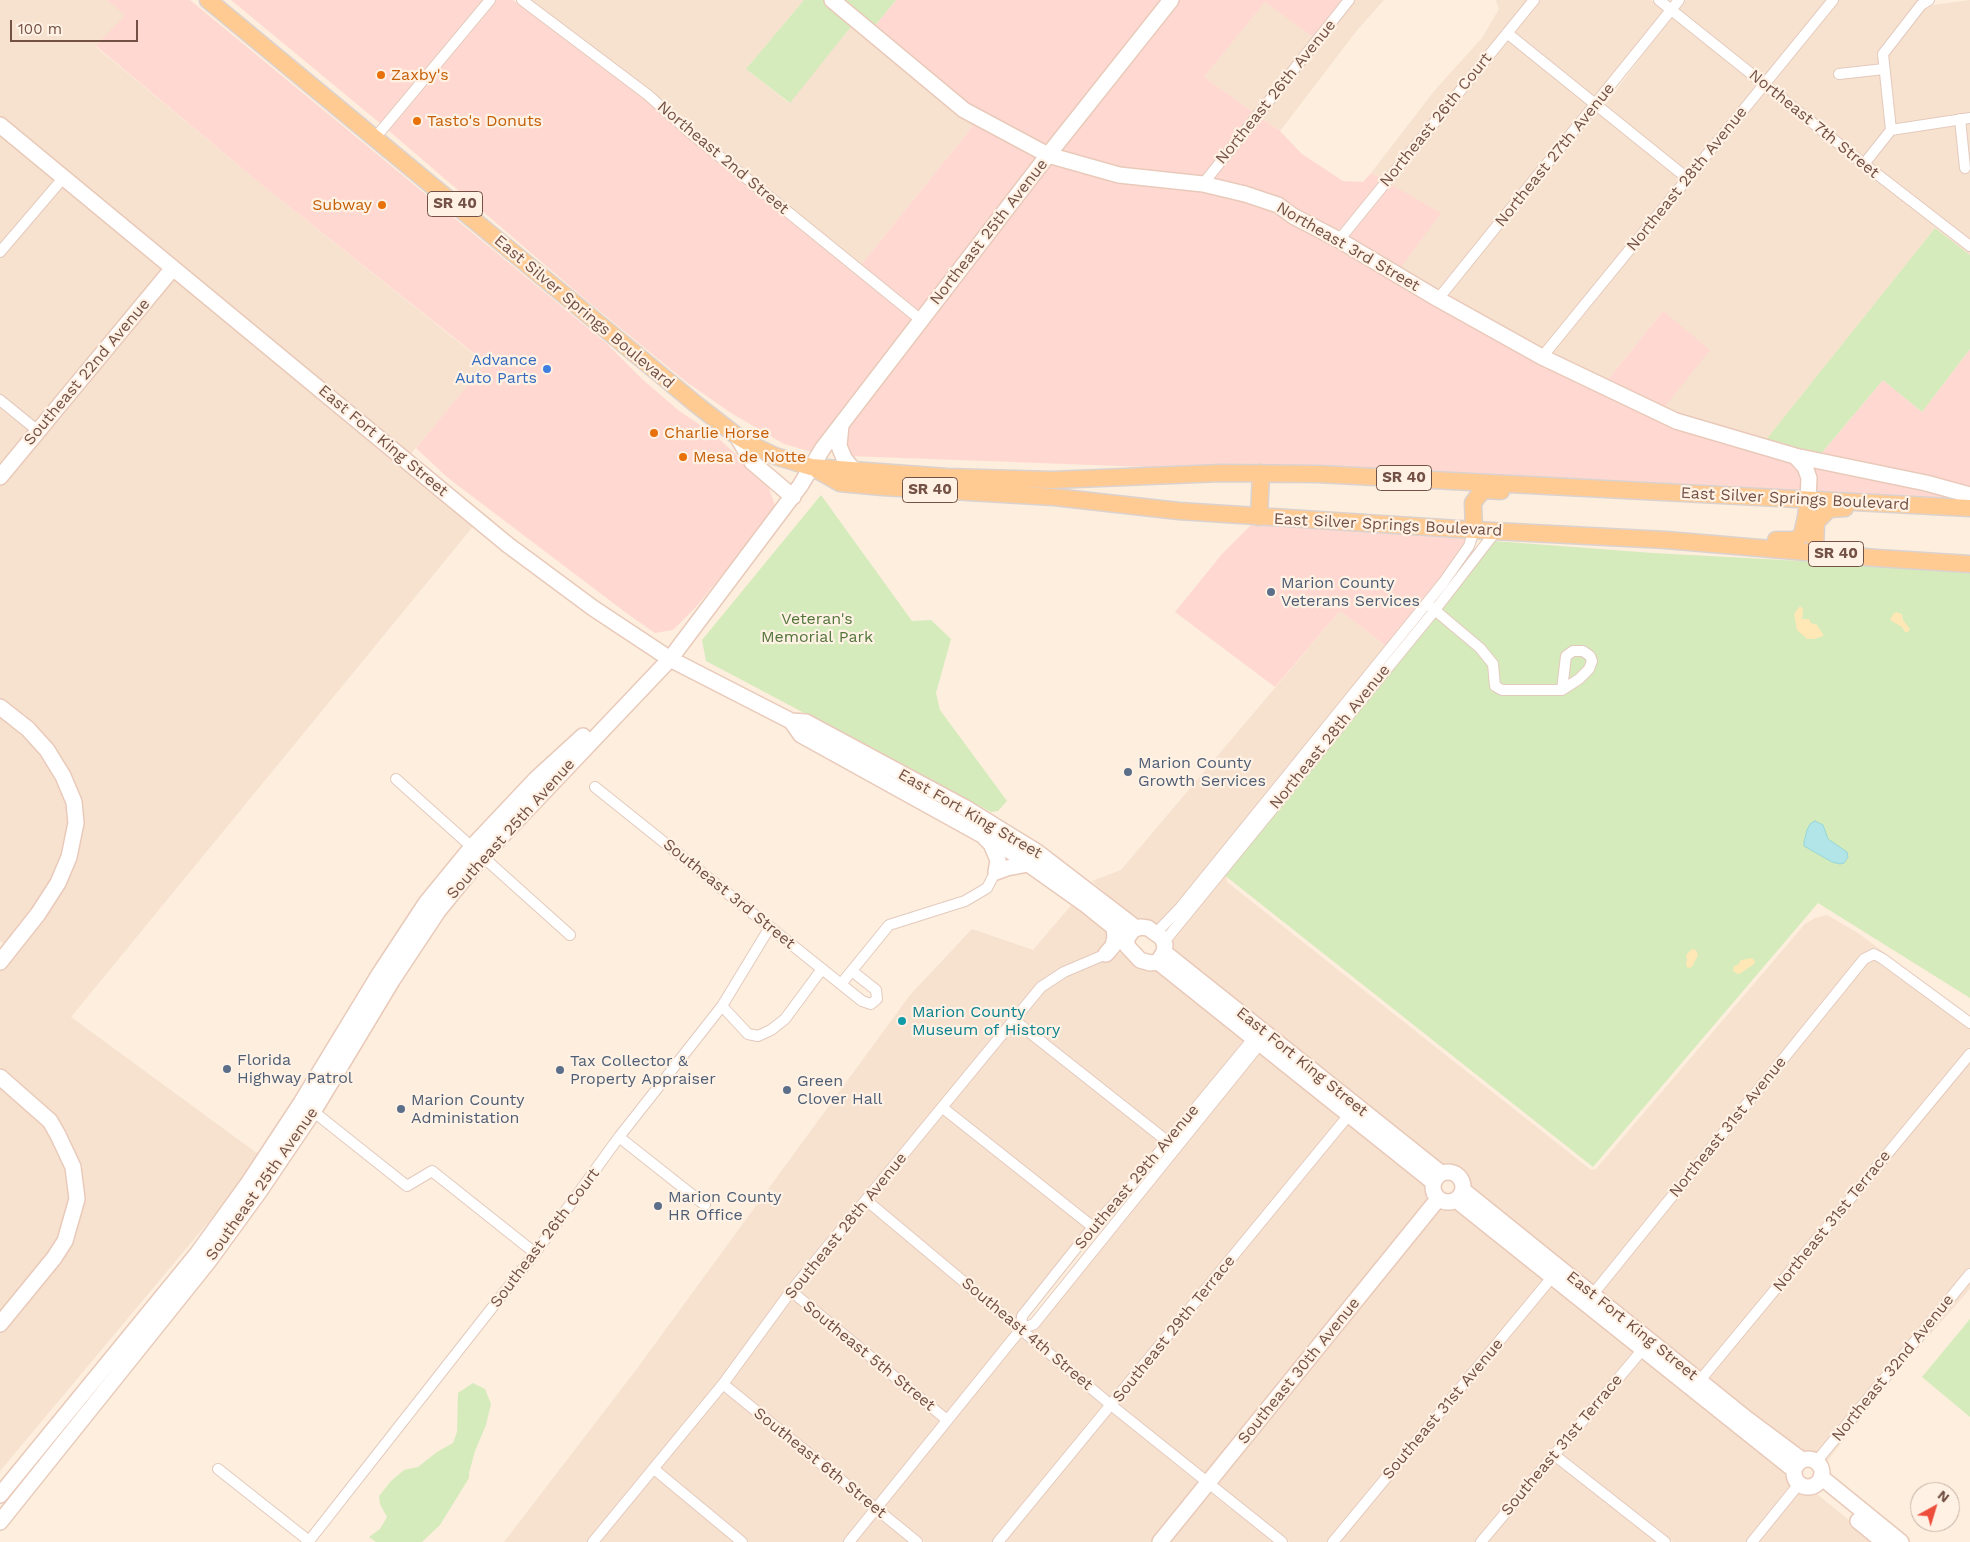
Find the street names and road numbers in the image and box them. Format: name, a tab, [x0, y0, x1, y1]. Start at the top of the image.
street label: Northeast 26th Avenue	[1212, 16, 1340, 168]
street label: Northeast 26th Court	[1376, 49, 1496, 191]
street label: Northeast 7th Street	[1745, 66, 1883, 182]
street label: Northeast 27th Avenue	[1491, 79, 1619, 231]
street label: Northeast 2nd Street	[653, 97, 793, 219]
street label: Northeast 28th Avenue	[1623, 103, 1751, 255]
street label: Northeast 25th Avenue	[926, 155, 1052, 309]
road number: SR 40	[428, 192, 482, 216]
street label: Northeast 3rd Street	[1273, 198, 1423, 296]
street label: East Silver Springs Boulevard	[490, 231, 678, 393]
street label: Southeast 22nd Avenue	[20, 295, 154, 449]
street label: East Fort King Street	[314, 381, 452, 501]
road number: SR 40	[1376, 466, 1432, 490]
road number: SR 40	[902, 478, 958, 502]
street label: East Silver Springs Boulevard	[1680, 483, 1910, 515]
street label: East Silver Springs Boulevard	[1273, 509, 1503, 541]
road number: SR 40	[1808, 542, 1864, 566]
street label: Northeast 28th Avenue	[1266, 661, 1394, 813]
street label: Southeast 25th Avenue	[443, 755, 579, 903]
street label: East Fort King Street	[894, 765, 1046, 863]
street label: Southeast 3rd Street	[659, 835, 799, 953]
street label: East Fort King Street	[1232, 1003, 1372, 1121]
street label: Northeast 31st Avenue	[1665, 1053, 1791, 1201]
street label: Southeast 29th Avenue	[1071, 1101, 1203, 1253]
street label: Southeast 25th Avenue	[202, 1104, 322, 1264]
street label: Northeast 31st Terrace	[1769, 1147, 1895, 1295]
street label: Southeast 28th Avenue	[781, 1149, 911, 1303]
street label: Southeast 26th Court	[486, 1165, 604, 1311]
street label: Southeast 29th Terrace	[1109, 1252, 1239, 1406]
street label: East Fort King Street	[1562, 1267, 1702, 1385]
street label: Southeast 4th Street	[958, 1274, 1096, 1394]
street label: Northeast 32nd Avenue	[1828, 1291, 1958, 1445]
street label: Southeast 30th Avenue	[1234, 1294, 1364, 1448]
street label: Southeast 5th Street	[799, 1297, 939, 1415]
street label: Southeast 31st Avenue	[1378, 1335, 1508, 1483]
street label: Southeast 31st Terrace	[1497, 1370, 1627, 1520]
street label: Southeast 6th Street	[750, 1404, 890, 1522]

